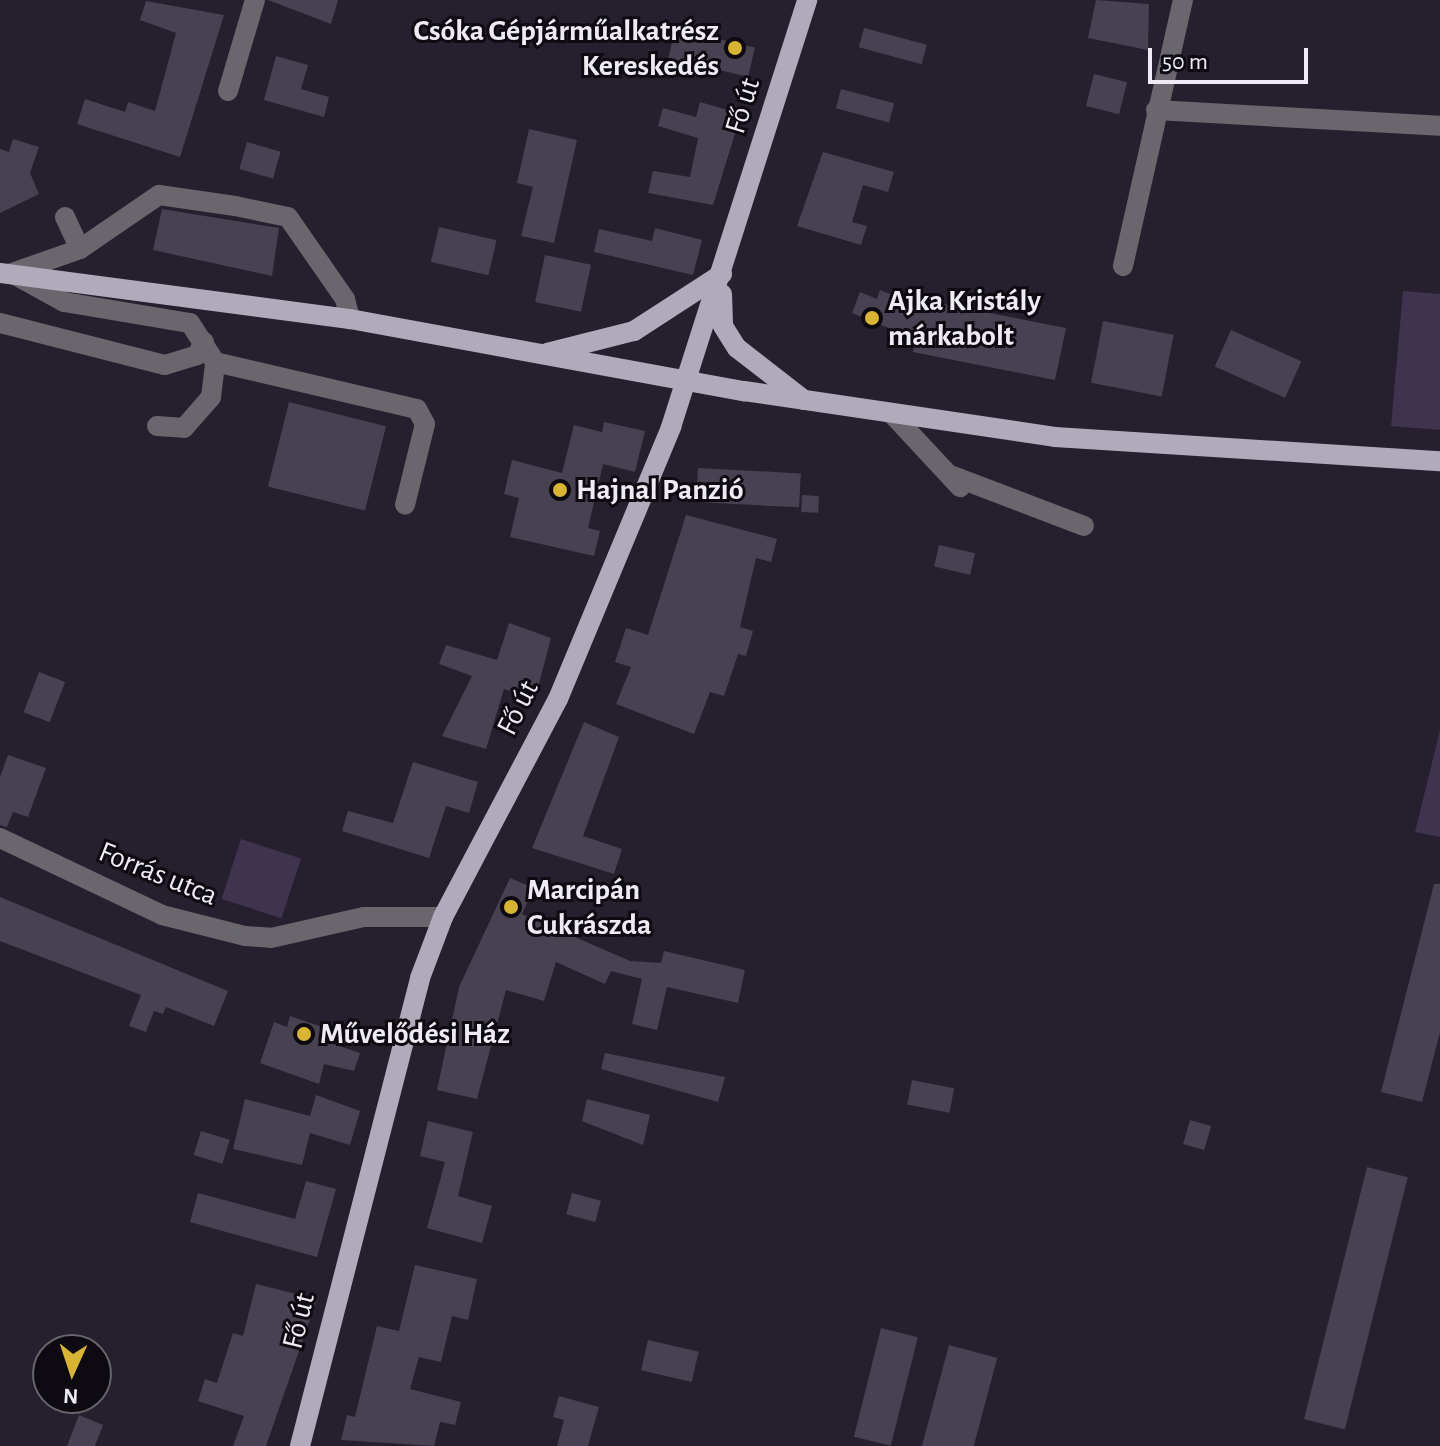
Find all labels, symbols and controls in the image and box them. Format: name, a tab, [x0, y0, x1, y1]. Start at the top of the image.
place label: Csóka Gépjárműalkatrész Kereskedés	[413, 13, 719, 84]
scale bar	[1152, 32, 1312, 82]
marker: Csóka Gépjárműalkatrész Kereskedés	[726, 39, 744, 57]
text: 50 m	[1162, 50, 1208, 74]
street label: Fő út	[718, 74, 768, 138]
place label: Ajka Kristály márkabolt	[888, 283, 1041, 354]
marker: Ajka Kristály márkabolt	[863, 309, 881, 327]
place label: Hajnal Panzió	[576, 472, 743, 508]
marker: Hajnal Panzió	[551, 481, 569, 499]
street label: Fő út	[489, 675, 547, 741]
street label: Forrás utca	[93, 834, 223, 914]
place label: Marcipán Cukrászda	[527, 872, 651, 942]
marker: Marcipán Cukrászda	[502, 898, 520, 916]
place label: Művelődési Ház	[320, 1016, 510, 1052]
marker: Művelődési Ház	[295, 1025, 313, 1043]
street label: Fő út	[275, 1289, 323, 1353]
north arrow	[32, 1334, 112, 1414]
text: N	[63, 1385, 79, 1407]

